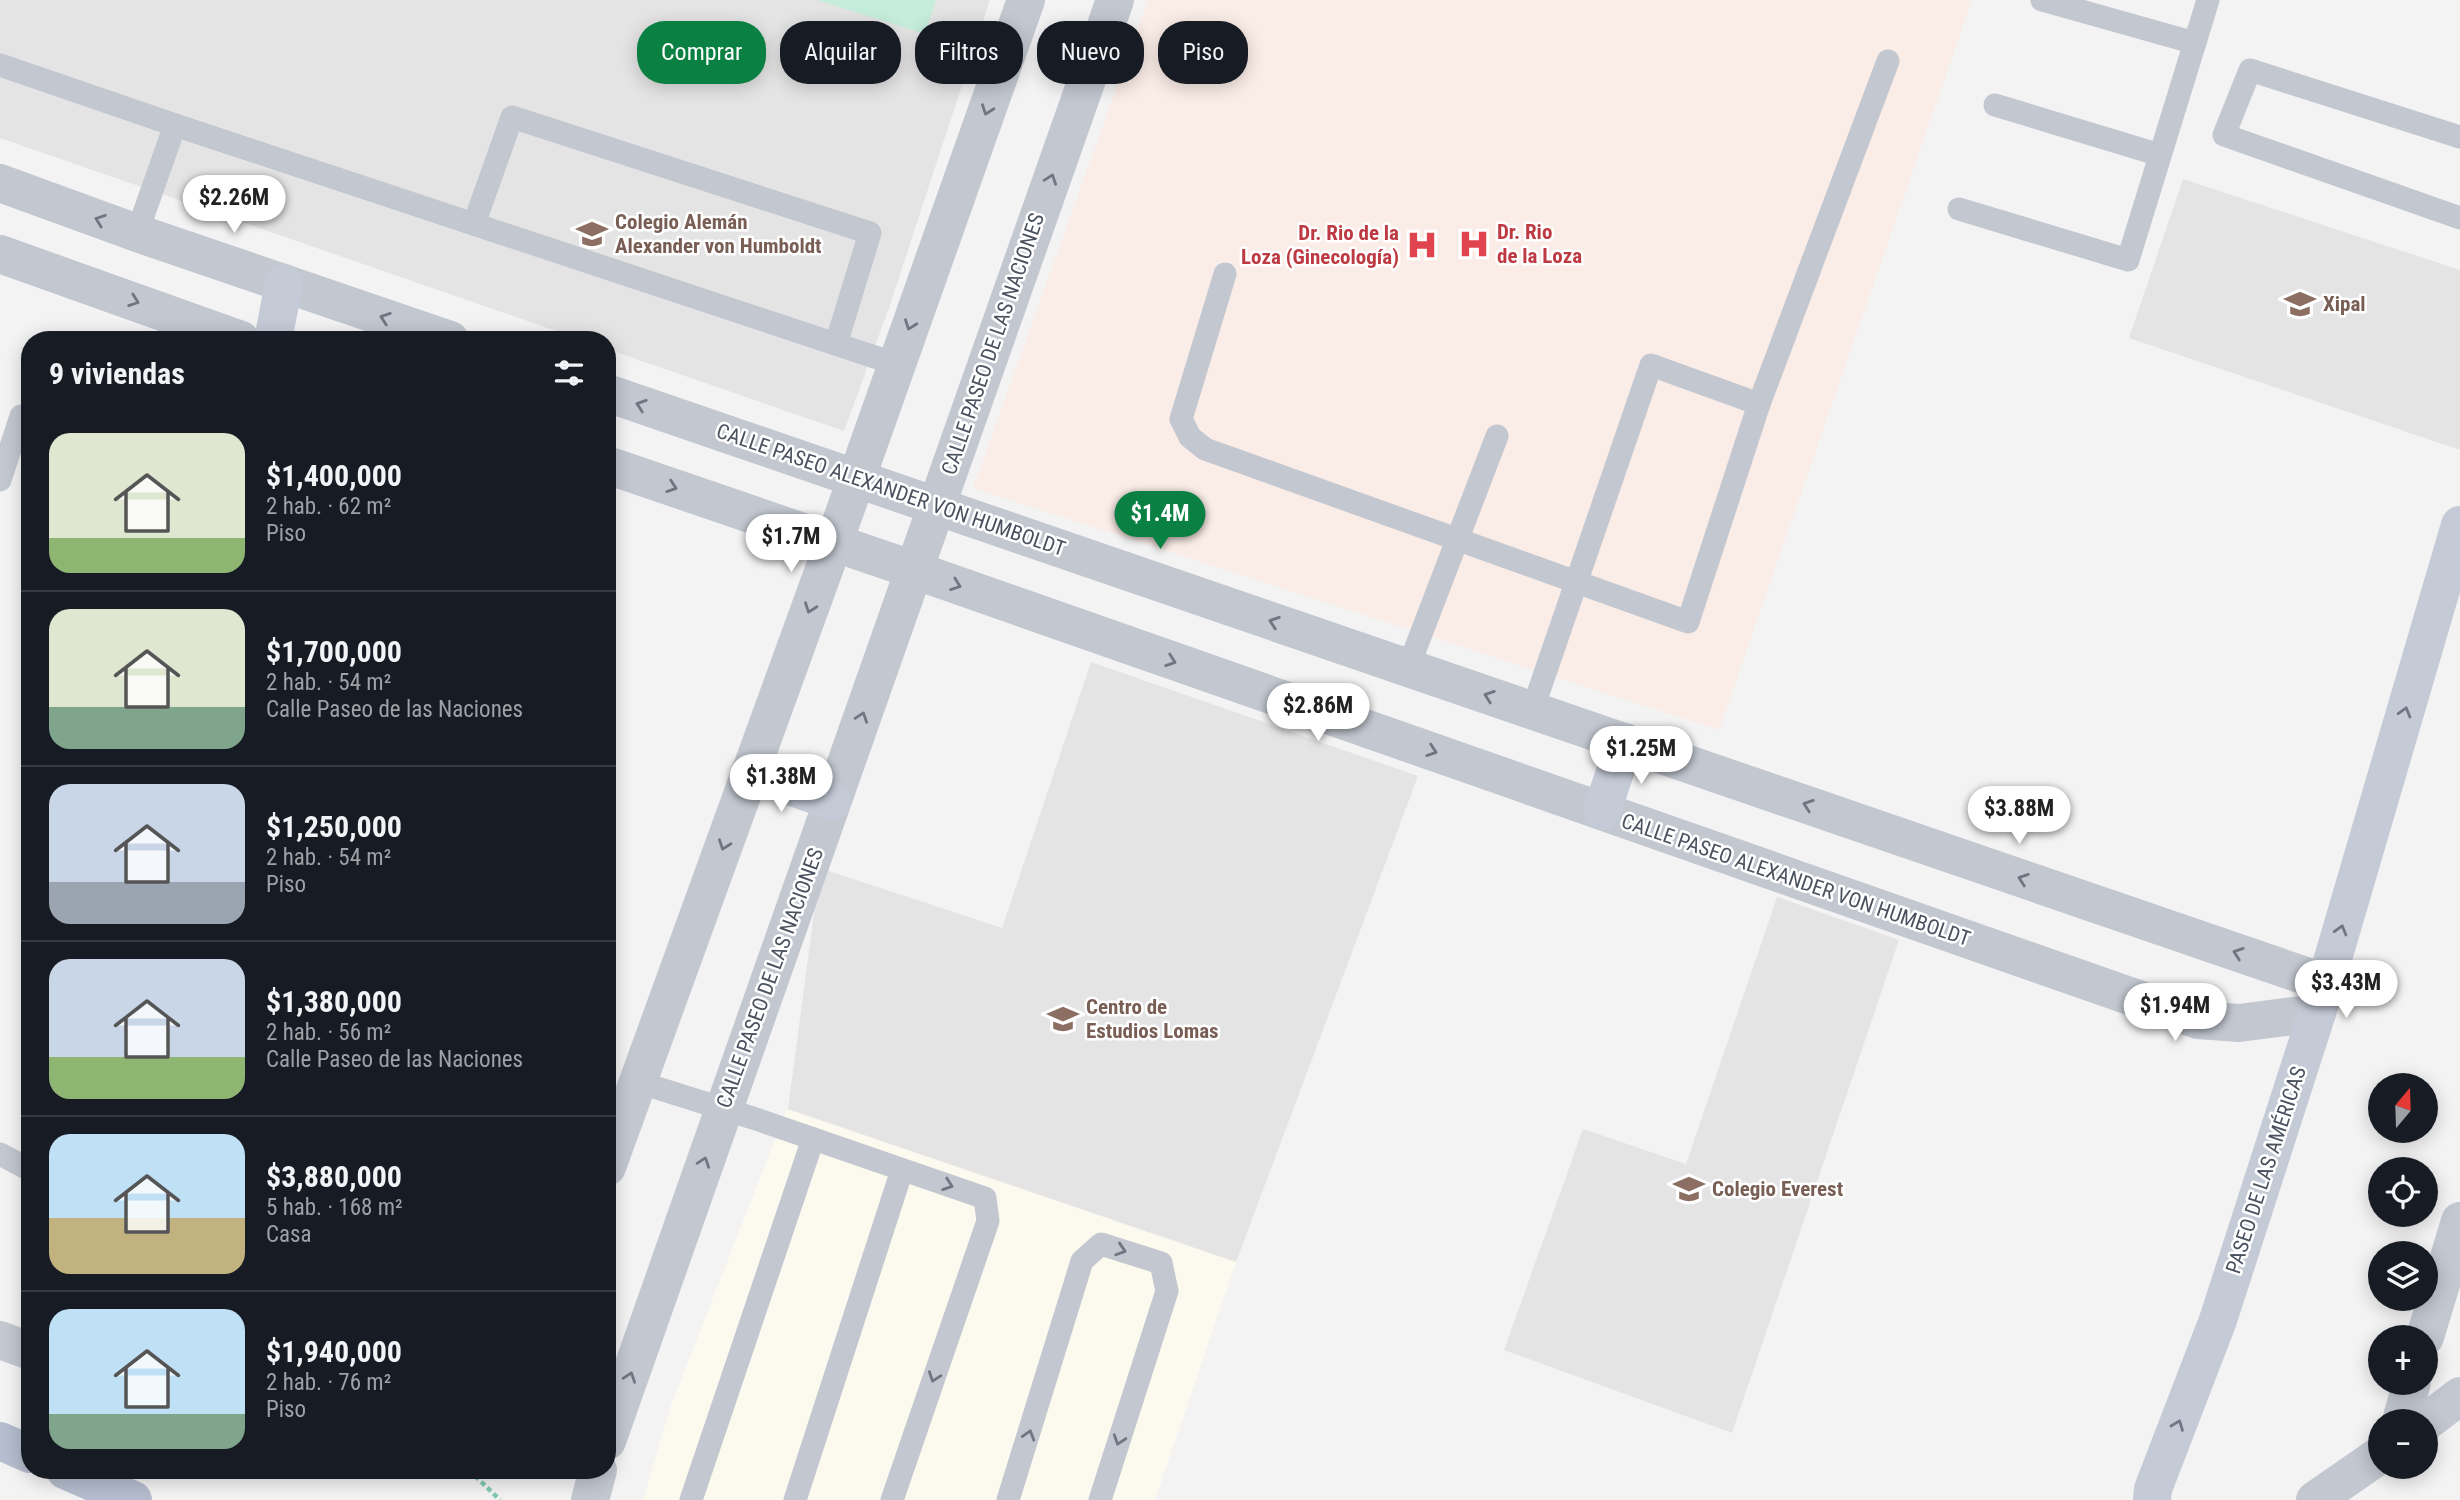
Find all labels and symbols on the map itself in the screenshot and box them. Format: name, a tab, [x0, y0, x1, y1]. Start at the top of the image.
one-way arrow	[981, 104, 995, 116]
one-way arrow	[1043, 173, 1057, 185]
pin: $2.26M	[177, 176, 291, 235]
place label: Colegio Alemán Alexander von Humboldt	[615, 210, 822, 258]
street label: CALLE PASEO DE LAS NACIONES	[937, 210, 1049, 478]
one-way arrow	[95, 214, 107, 228]
school or university icon: Colegio Alemán Alexander von Humboldt	[575, 217, 609, 251]
place label: Dr. Rio de la Loza	[1497, 220, 1582, 268]
place label: Dr. Rio de la Loza (Ginecología)	[1241, 221, 1399, 269]
hospital icon: Dr. Rio de la Loza	[1457, 227, 1491, 261]
hospital icon: Dr. Rio de la Loza (Ginecología)	[1405, 228, 1439, 262]
school or university icon: Xipal	[2283, 287, 2317, 321]
place label: Xipal	[2323, 292, 2366, 316]
one-way arrow	[127, 293, 139, 307]
one-way arrow	[380, 311, 392, 326]
one-way arrow	[904, 318, 918, 330]
one-way arrow	[636, 399, 648, 413]
street label: CALLE PASEO ALEXANDER VON HUMBOLDT	[713, 419, 1069, 561]
one-way arrow	[665, 479, 677, 493]
pin: $1.4M	[1111, 491, 1209, 551]
pin: $1.7M	[742, 514, 840, 574]
one-way arrow	[950, 577, 962, 591]
one-way arrow	[804, 602, 818, 614]
one-way arrow	[1268, 616, 1280, 630]
one-way arrow	[1164, 653, 1176, 667]
pin: $2.86M	[1261, 684, 1375, 743]
one-way arrow	[1483, 690, 1495, 704]
one-way arrow	[2397, 706, 2412, 718]
one-way arrow	[854, 711, 868, 723]
pin: $1.25M	[1584, 726, 1698, 786]
one-way arrow	[1426, 743, 1438, 757]
pin: $1.38M	[724, 754, 838, 814]
pin: $3.88M	[1962, 786, 2076, 846]
one-way arrow	[1802, 799, 1814, 813]
street label: CALLE PASEO ALEXANDER VON HUMBOLDT	[1618, 809, 1974, 951]
one-way arrow	[718, 839, 732, 851]
street label: CALLE PASEO DE LAS NACIONES	[712, 845, 828, 1111]
one-way arrow	[2017, 873, 2030, 887]
one-way arrow	[2333, 924, 2348, 936]
one-way arrow	[2233, 947, 2245, 961]
pin: $3.43M	[2289, 960, 2403, 1020]
pin: $1.94M	[2118, 984, 2232, 1043]
place label: Centro de Estudios Lomas	[1086, 995, 1219, 1043]
school or university icon: Centro de Estudios Lomas	[1046, 1002, 1080, 1036]
street label: PASEO DE LAS AMÉRICAS	[2221, 1063, 2311, 1276]
north arrow	[2368, 1073, 2438, 1143]
one-way arrow	[696, 1157, 710, 1169]
school or university icon: Colegio Everest	[1672, 1172, 1706, 1206]
one-way arrow	[941, 1177, 953, 1191]
place label: Colegio Everest	[1712, 1177, 1843, 1201]
one-way arrow	[1114, 1242, 1126, 1257]
one-way arrow	[928, 1371, 943, 1383]
one-way arrow	[622, 1372, 636, 1384]
one-way arrow	[2169, 1420, 2183, 1432]
one-way arrow	[1020, 1429, 1035, 1441]
one-way arrow	[1113, 1433, 1127, 1445]

